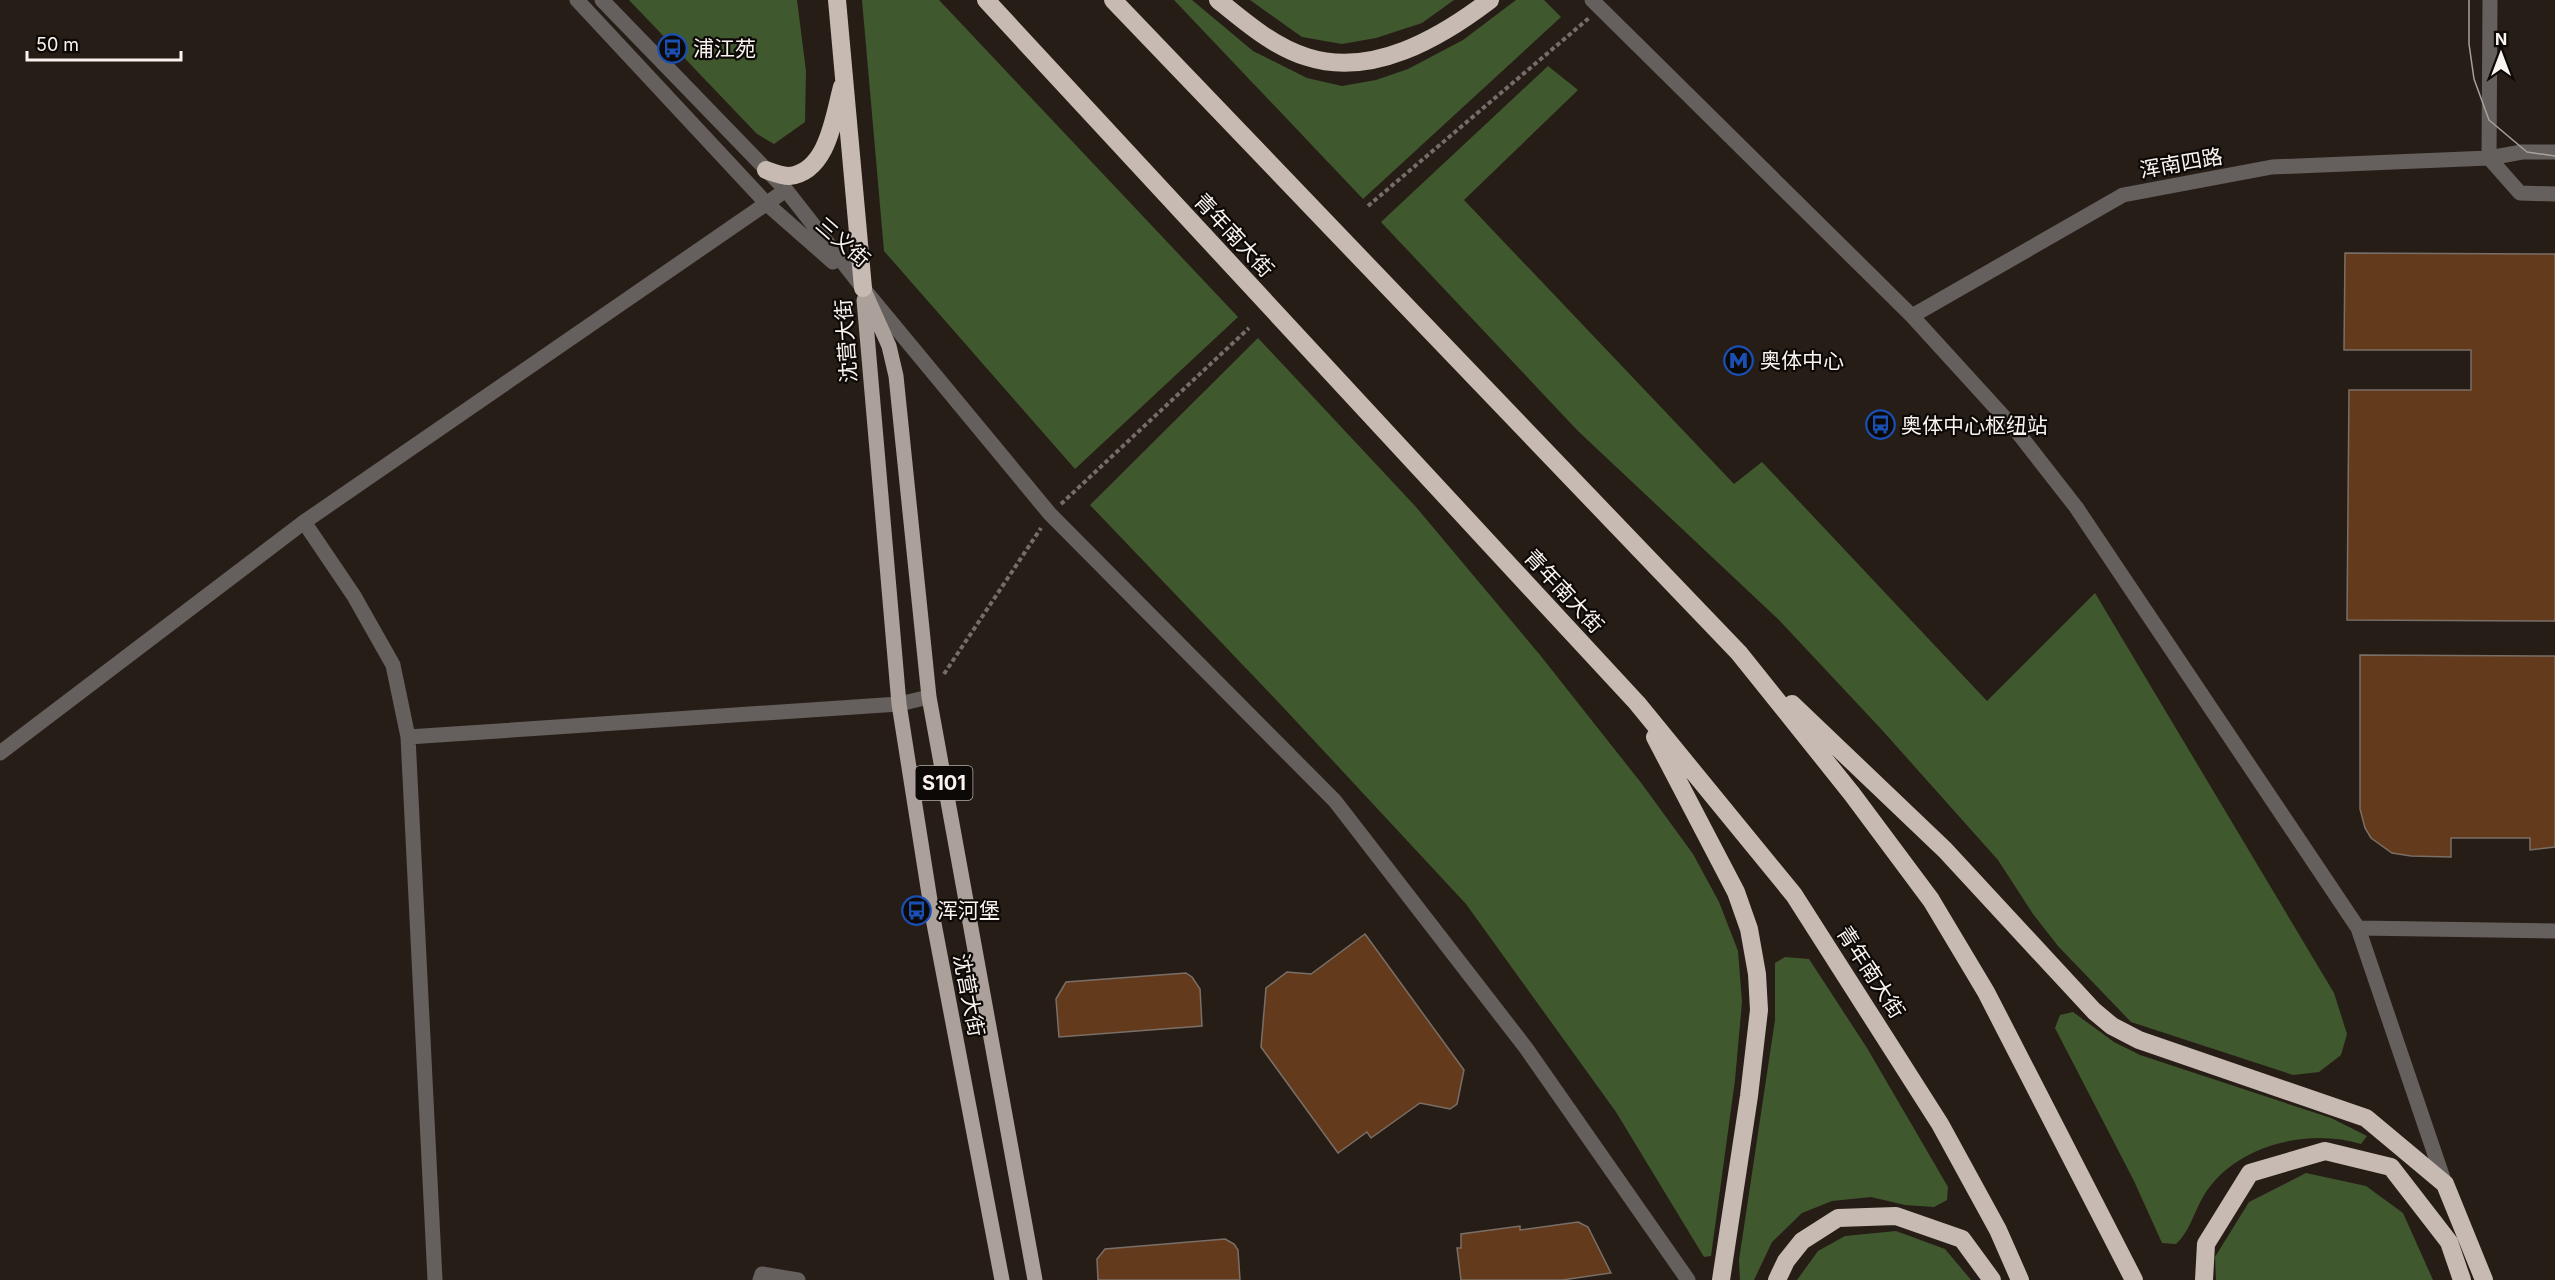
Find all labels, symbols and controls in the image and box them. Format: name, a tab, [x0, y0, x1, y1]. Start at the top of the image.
scale bar	[27, 24, 182, 62]
north arrow	[2471, 24, 2531, 84]
text: N	[2495, 29, 2507, 49]
bus stop icon: 浦江苑	[656, 32, 688, 64]
text: 50 m	[36, 34, 79, 55]
place label: 浦江苑	[693, 36, 756, 61]
street label: 浑南四路	[2137, 143, 2225, 183]
street label: 青年南大街	[1189, 188, 1279, 282]
street label: 三义街	[811, 212, 875, 272]
street label: 沈营大街	[831, 298, 861, 384]
metro station icon: 奥体中心	[1723, 344, 1755, 376]
place label: 奥体中心	[1760, 348, 1844, 373]
bus stop icon: 奥体中心枢纽站	[1864, 409, 1896, 441]
place label: 奥体中心枢纽站	[1901, 413, 2048, 438]
street label: 青年南大街	[1519, 544, 1609, 638]
road number: S101	[916, 766, 972, 800]
bus stop icon: 浑河堡	[900, 894, 932, 926]
place label: 浑河堡	[937, 898, 1000, 923]
street label: 青年南大街	[1832, 921, 1910, 1023]
street label: 沈营大街	[949, 951, 989, 1039]

